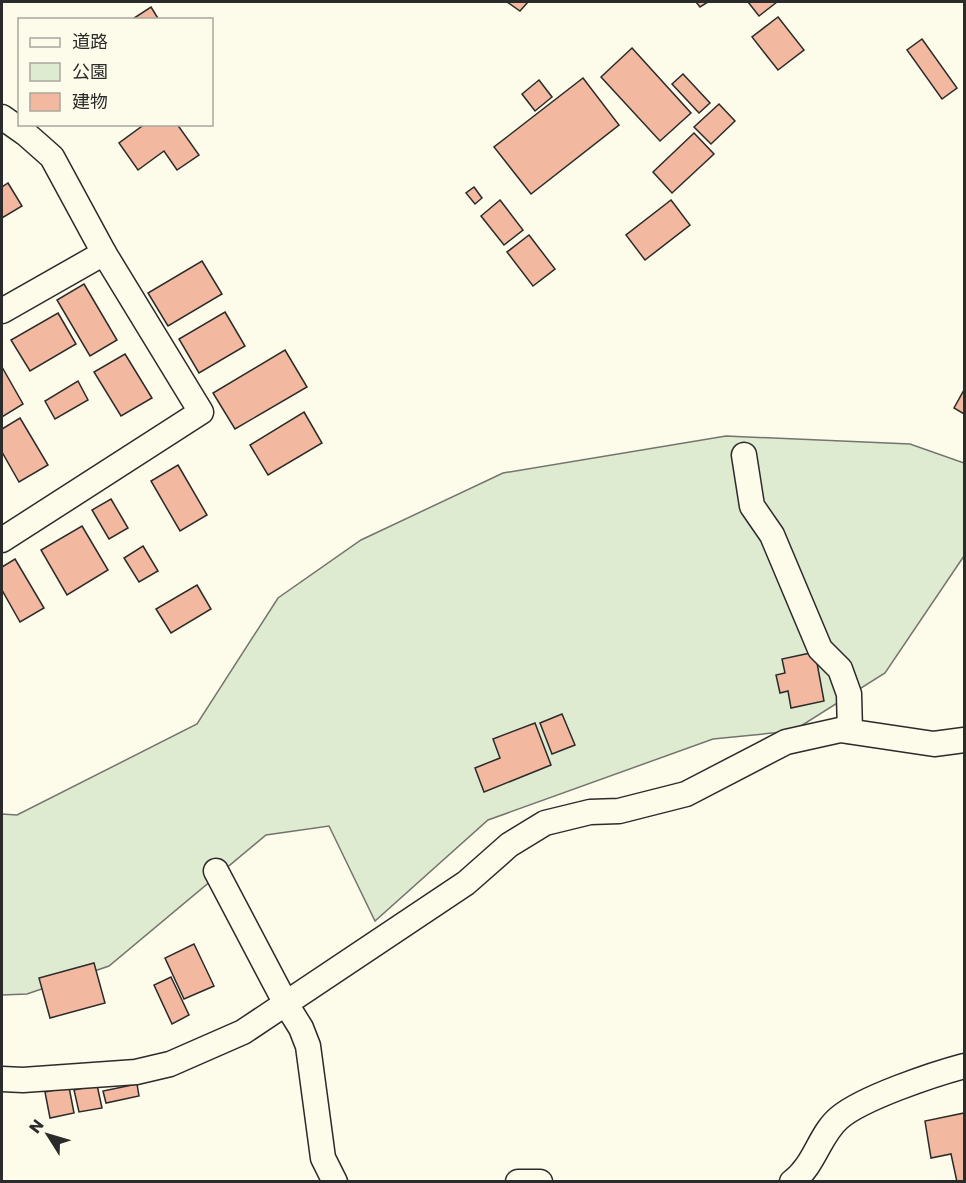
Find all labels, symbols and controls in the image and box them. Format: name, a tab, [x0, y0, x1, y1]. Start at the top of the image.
legend	[18, 18, 213, 126]
text: 道路	[72, 29, 108, 54]
text: 公園	[72, 59, 108, 84]
text: 建物	[72, 89, 108, 114]
north arrow	[18, 1105, 78, 1165]
text: N	[24, 1115, 49, 1138]

